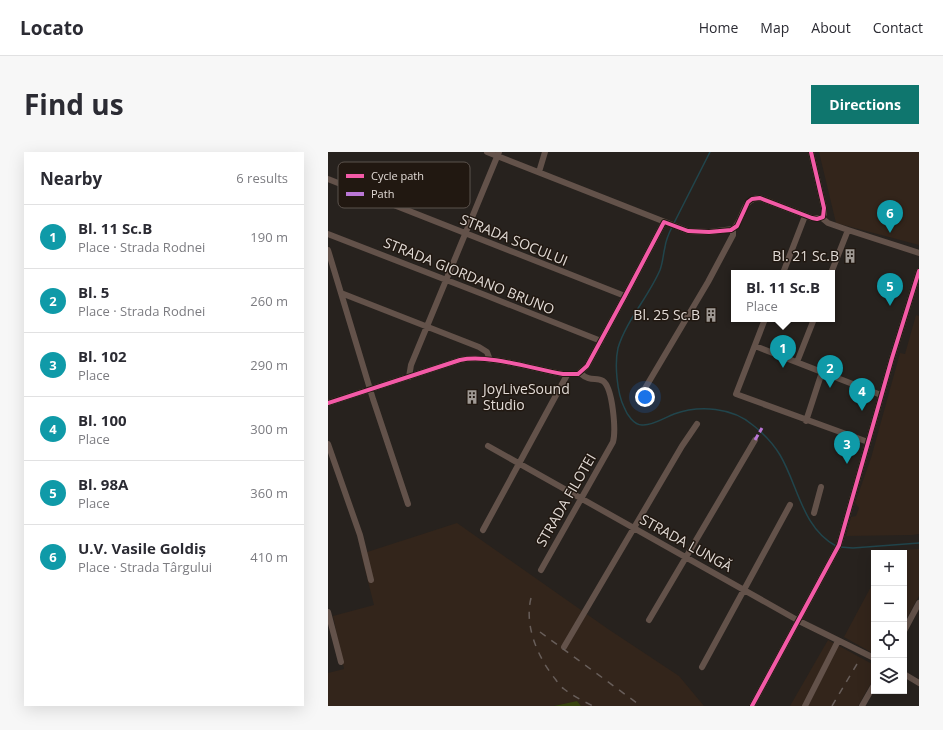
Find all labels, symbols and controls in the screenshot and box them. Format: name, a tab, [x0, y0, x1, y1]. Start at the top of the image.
text: Locato	[20, 15, 84, 41]
text: Home	[699, 18, 738, 37]
text: Map	[760, 18, 789, 37]
text: About	[811, 18, 851, 37]
text: Contact	[873, 18, 923, 37]
text: Find us	[24, 85, 124, 123]
button: Directions	[811, 85, 919, 124]
legend	[338, 162, 470, 208]
text: Nearby	[40, 167, 102, 190]
text: Cycle path	[371, 168, 424, 183]
text: 6 results	[236, 169, 288, 187]
text: Path	[371, 186, 394, 201]
pin: 6	[877, 200, 903, 233]
street label: STRADA SOCULUI	[458, 209, 571, 270]
text: Bl. 11 Sc.B	[78, 218, 152, 238]
text: 1	[49, 228, 57, 246]
text: 190 m	[250, 228, 288, 246]
street label: STRADA GIORDANO BRUNO	[381, 233, 557, 319]
text: Place · Strada Rodnei	[78, 238, 205, 256]
place label: Bl. 21 Sc.B	[772, 246, 839, 265]
building icon: Bl. 21 Sc.B	[842, 248, 858, 264]
popup	[731, 270, 835, 322]
pin: 5	[877, 273, 903, 306]
text: Bl. 11 Sc.B	[746, 277, 820, 297]
text: Bl. 5	[78, 282, 109, 302]
text: 2	[49, 292, 57, 310]
text: 260 m	[250, 292, 288, 310]
text: Place	[746, 297, 778, 315]
text: Place · Strada Rodnei	[78, 302, 205, 320]
place label: Bl. 25 Sc.B	[633, 305, 700, 324]
building icon: Bl. 25 Sc.B	[703, 307, 719, 323]
pin: 1	[770, 335, 796, 368]
text: Bl. 102	[78, 346, 127, 366]
pin: 2	[817, 355, 843, 388]
text: 3	[49, 356, 57, 374]
text: 290 m	[250, 356, 288, 374]
text: Place	[78, 366, 110, 384]
pin: 4	[849, 378, 875, 411]
place label: JoyLiveSound Studio	[481, 379, 570, 414]
your location	[635, 387, 655, 407]
building icon: JoyLiveSound Studio	[464, 389, 480, 405]
text: Bl. 100	[78, 410, 127, 430]
text: 4	[49, 420, 57, 438]
text: 300 m	[250, 420, 288, 438]
text: Place	[78, 430, 110, 448]
pin: 3	[834, 431, 860, 464]
street label: STRADA FILOTEI	[531, 450, 600, 550]
text: Bl. 98A	[78, 474, 128, 494]
text: 5	[49, 484, 57, 502]
text: 360 m	[250, 484, 288, 502]
text: Place	[78, 494, 110, 512]
street label: STRADA LUNGĂ	[637, 509, 736, 576]
text: U.V. Vasile Goldiș	[78, 538, 206, 558]
text: 6	[49, 548, 57, 566]
text: 410 m	[250, 548, 288, 566]
map controls	[871, 550, 907, 694]
button: +	[871, 550, 907, 586]
text: Place · Strada Târgului	[78, 558, 212, 576]
button: −	[871, 586, 907, 622]
button: locate	[871, 622, 907, 658]
button: layers	[871, 658, 907, 694]

